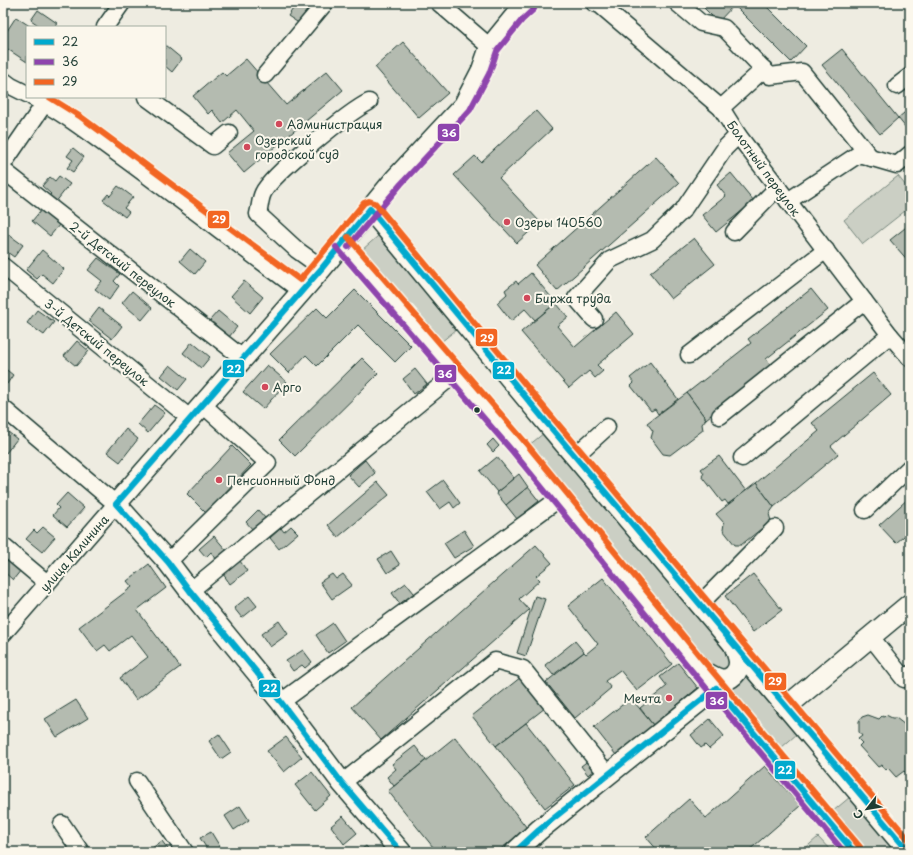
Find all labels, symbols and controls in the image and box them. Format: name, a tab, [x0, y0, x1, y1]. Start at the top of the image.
legend	[26, 26, 166, 98]
text: 22	[62, 32, 78, 50]
text: 36	[62, 52, 78, 70]
text: 29	[62, 72, 77, 90]
place label: Администрация	[287, 115, 382, 133]
street label: Болотный переулок	[723, 116, 805, 220]
marker: Администрация	[274, 119, 284, 129]
line badge: 36	[437, 123, 460, 142]
text: 36	[442, 124, 457, 141]
place label: Озерский городской суд	[255, 131, 339, 163]
marker: Озерский городской суд	[242, 142, 252, 152]
line badge: 29	[207, 210, 230, 229]
text: 29	[212, 210, 227, 227]
place label: Озеры 140560	[515, 213, 603, 231]
street label: 2-й Детский переулок	[66, 217, 181, 312]
marker: Озеры 140560	[502, 217, 512, 227]
place label: Биржа труда	[535, 289, 612, 307]
marker: Биржа труда	[522, 293, 532, 303]
street label: 3-й Детский переулок	[41, 294, 154, 390]
line badge: 29	[475, 328, 498, 347]
text: 29	[480, 329, 495, 346]
line badge: 22	[222, 359, 245, 378]
text: 22	[227, 360, 241, 377]
line badge: 22	[492, 361, 515, 380]
text: 22	[497, 361, 511, 378]
line badge: 36	[434, 364, 457, 383]
text: 36	[438, 365, 453, 382]
place label: Арго	[273, 378, 302, 396]
marker: Арго	[260, 382, 270, 392]
unlabelled marker	[472, 405, 482, 415]
place label: Пенсионный Фонд	[227, 471, 335, 489]
marker: Пенсионный Фонд	[214, 475, 224, 485]
street label: улица Калинина	[35, 510, 113, 596]
line badge: 29	[764, 672, 787, 691]
text: 29	[768, 672, 783, 689]
line badge: 22	[258, 679, 281, 698]
text: 22	[263, 679, 277, 696]
place label: Мечта	[623, 689, 661, 707]
line badge: 36	[705, 691, 728, 710]
text: 36	[710, 692, 725, 709]
marker: Мечта	[664, 693, 674, 703]
line badge: 22	[774, 760, 796, 780]
text: 22	[778, 761, 792, 778]
north arrow	[847, 789, 887, 829]
text: С	[849, 806, 867, 822]

